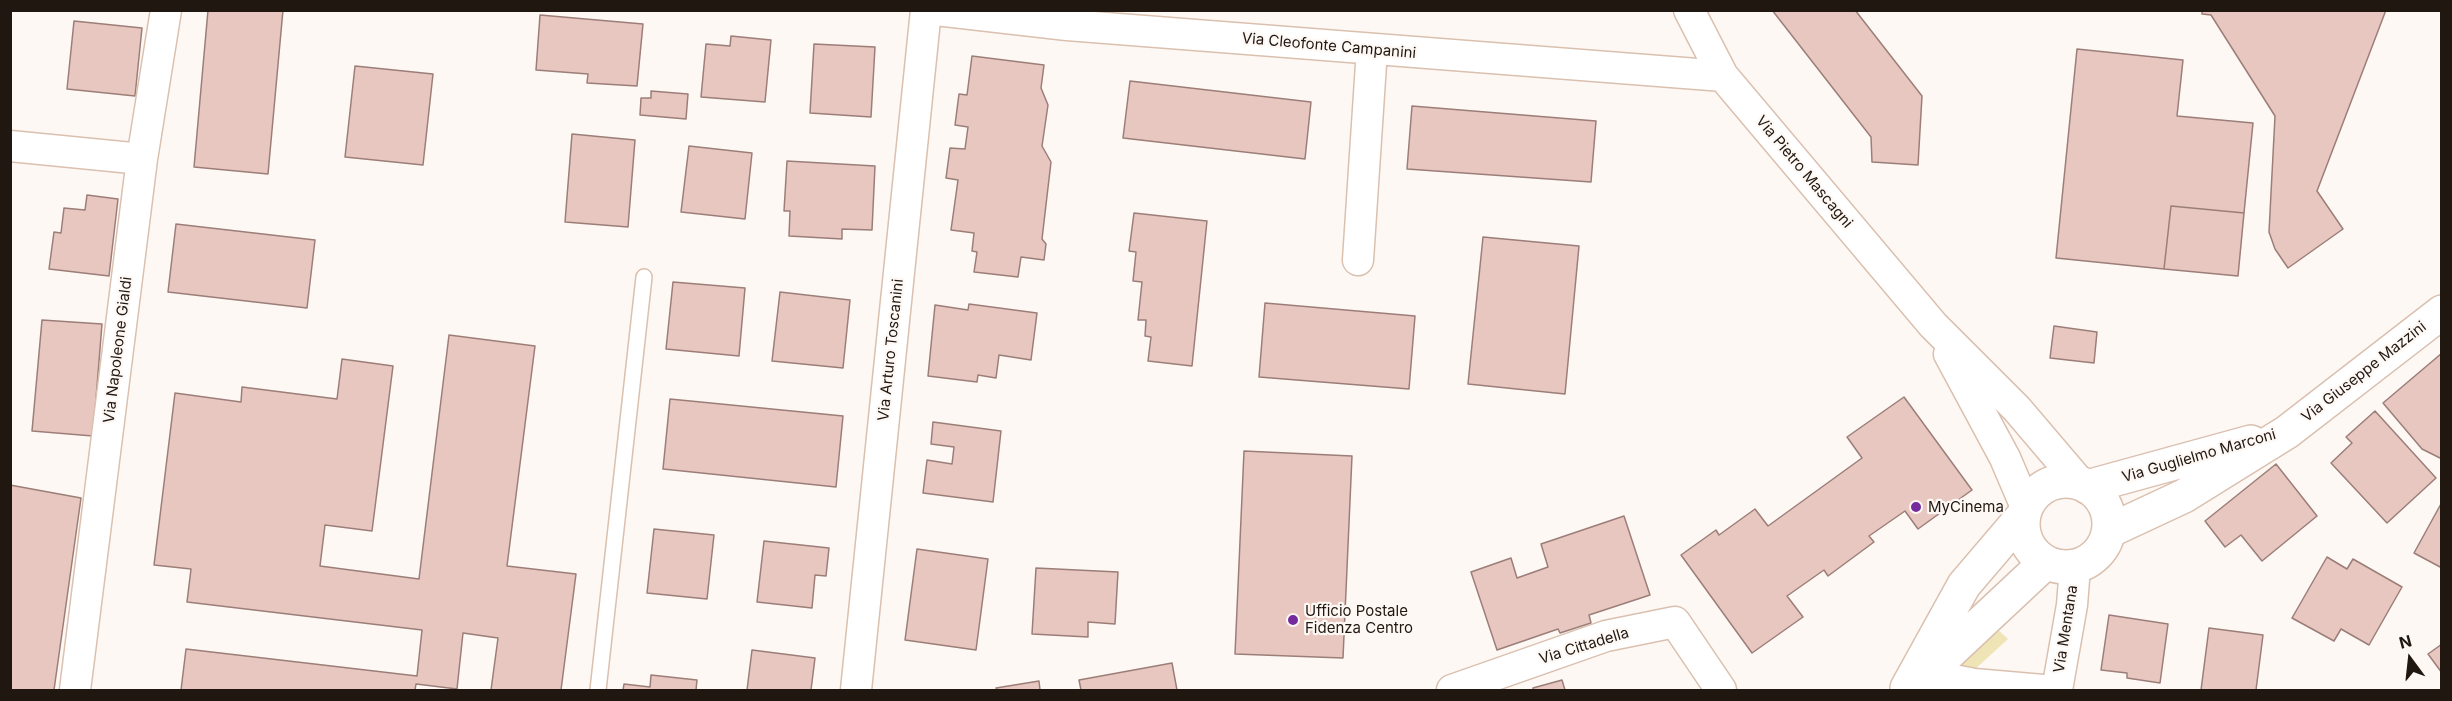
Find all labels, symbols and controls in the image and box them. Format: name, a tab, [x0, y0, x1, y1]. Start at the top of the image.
street label: Via Cleofonte Campanini	[1241, 29, 1417, 63]
street label: Via Pietro Mascagni	[1752, 112, 1856, 232]
street label: Via Napoleone Gialdi	[100, 276, 136, 424]
street label: Via Arturo Toscanini	[875, 278, 907, 422]
street label: Via Giuseppe Mazzini	[2298, 318, 2430, 426]
street label: Via Guglielmo Marconi	[2120, 425, 2278, 487]
place label: MyCinema	[1928, 498, 2004, 516]
marker: MyCinema	[1909, 500, 1923, 514]
street label: Via Mentana	[2050, 584, 2082, 674]
place label: Ufficio Postale Fidenza Centro	[1305, 602, 1413, 637]
marker: Ufficio Postale Fidenza Centro	[1286, 613, 1300, 627]
street label: Via Cittadella	[1537, 624, 1631, 668]
north arrow	[2380, 629, 2440, 689]
text: N	[2397, 630, 2414, 653]

